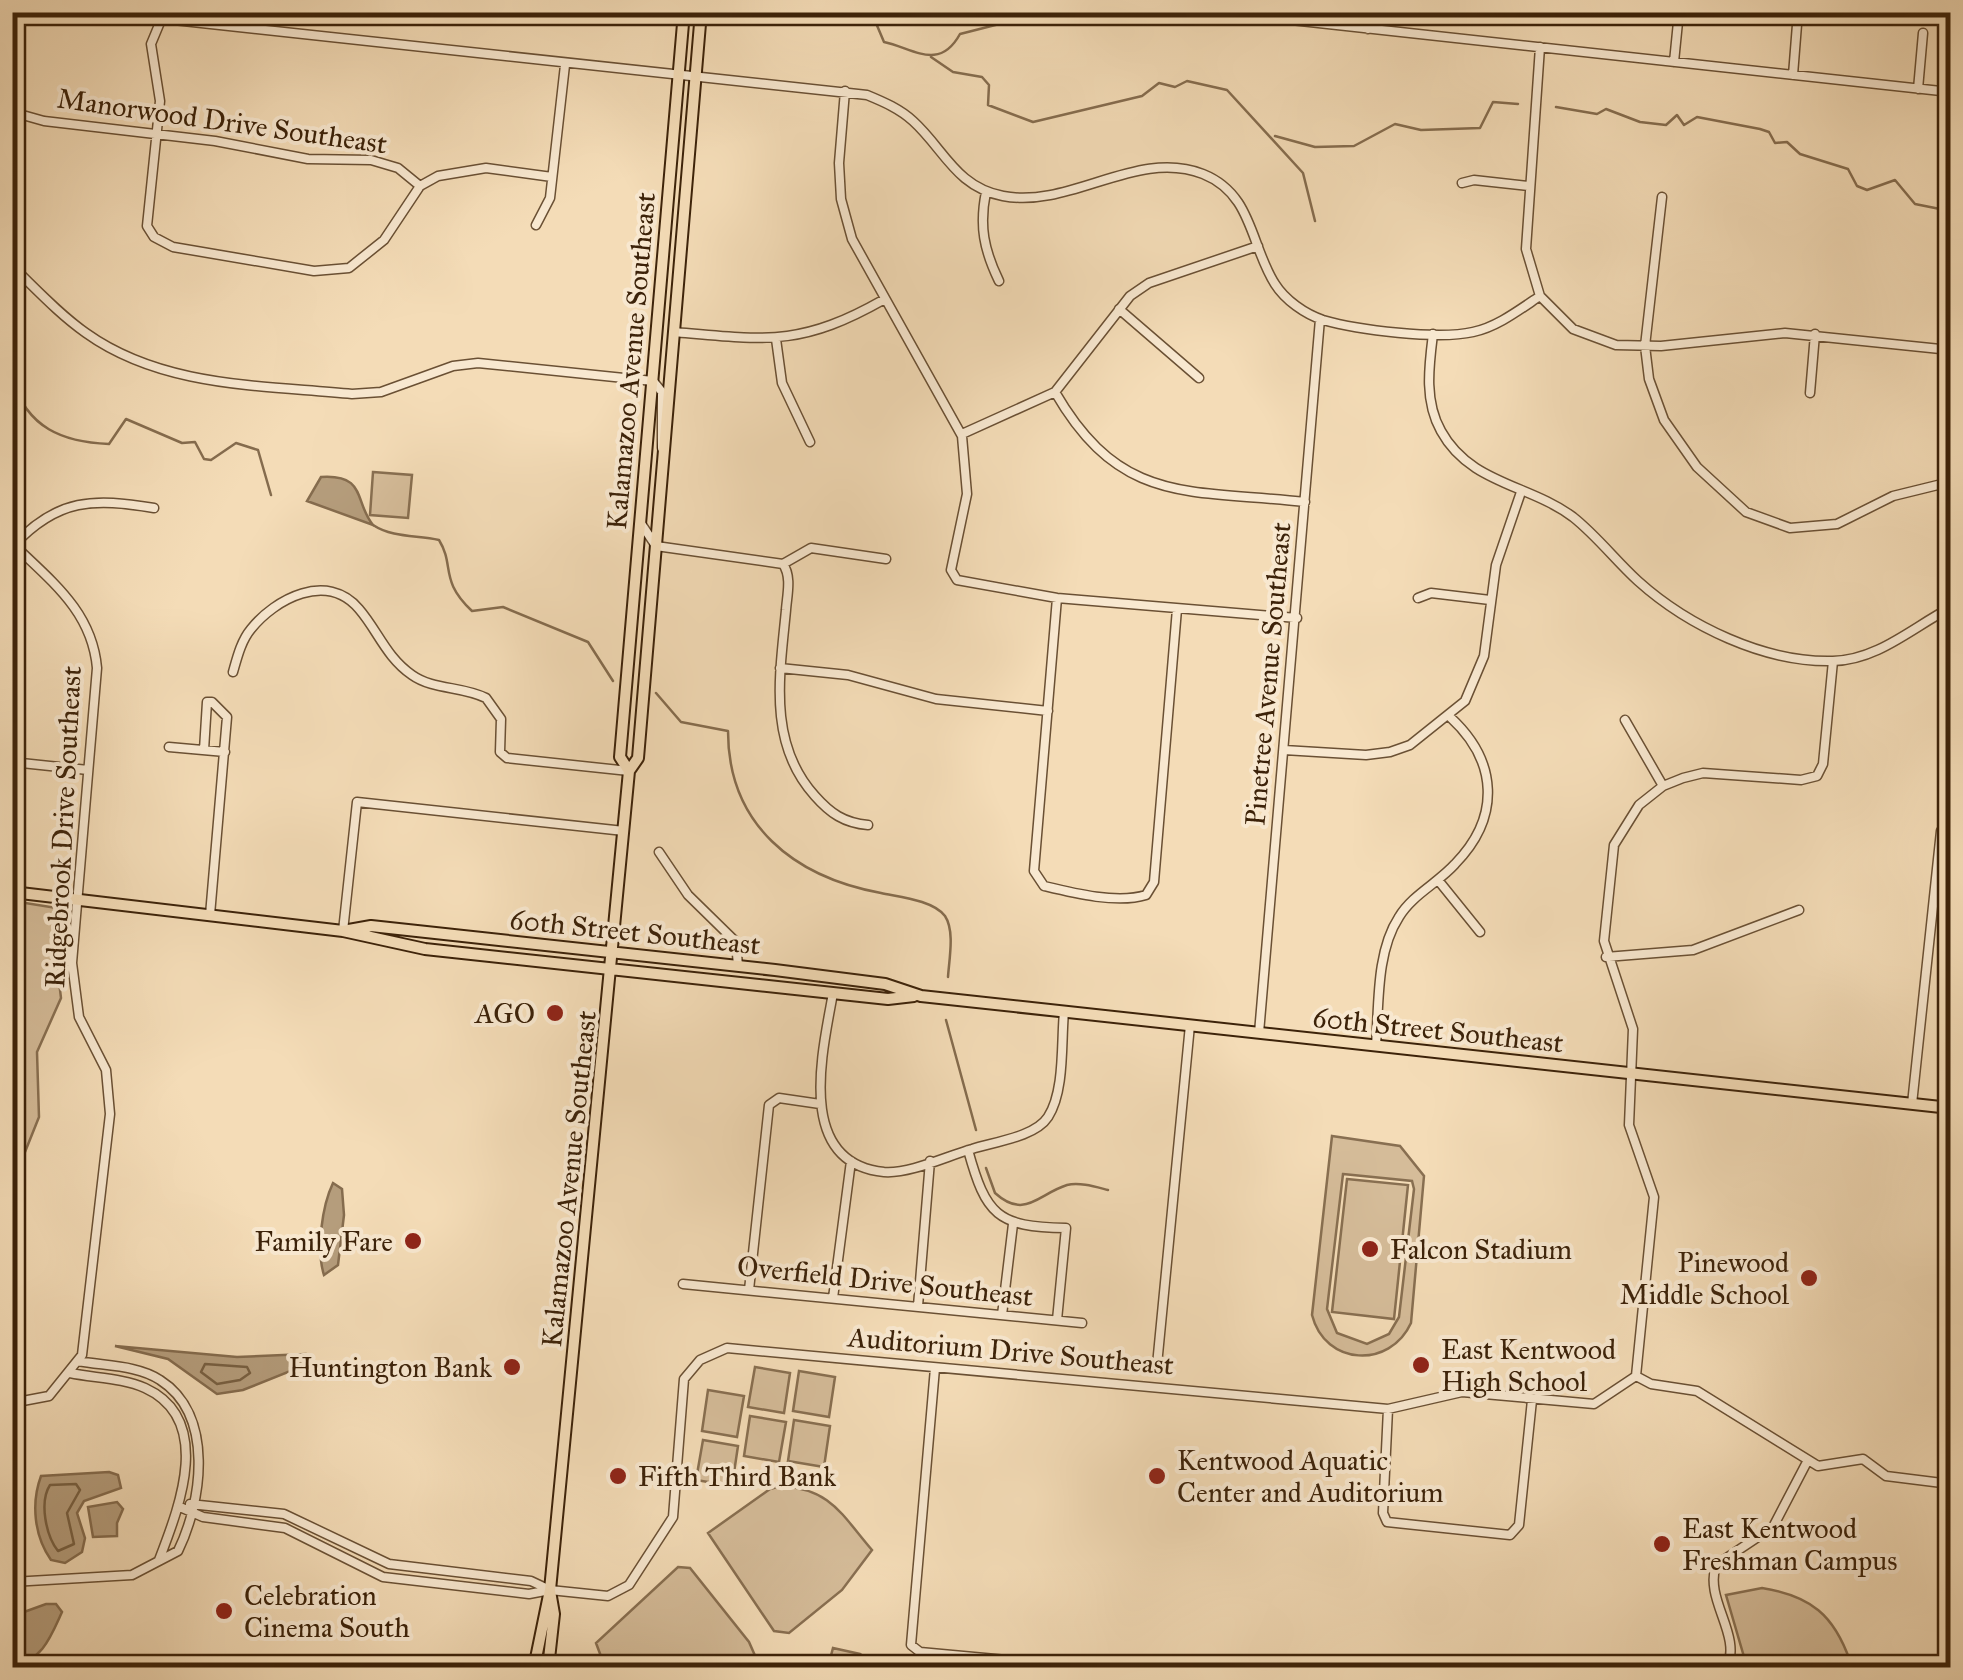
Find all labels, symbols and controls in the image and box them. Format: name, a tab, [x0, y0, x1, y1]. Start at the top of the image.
street label: Manorwood Drive Southeast	[55, 81, 389, 161]
street label: Kalamazoo Avenue Southeast	[599, 191, 663, 531]
street label: Pinetree Avenue Southeast	[1237, 521, 1299, 827]
street label: Ridgebrook Drive Southeast	[37, 665, 89, 989]
street label: 60th Street Southeast	[508, 901, 762, 963]
place label: AGO	[474, 996, 535, 1031]
street label: 60th Street Southeast	[1311, 999, 1565, 1061]
marker: AGO	[544, 1002, 566, 1024]
street label: Kalamazoo Avenue Southeast	[534, 1009, 604, 1349]
place label: Family Fare	[255, 1224, 393, 1259]
marker: Family Fare	[402, 1230, 424, 1252]
place label: Falcon Stadium	[1390, 1232, 1572, 1267]
marker: Falcon Stadium	[1359, 1238, 1381, 1260]
place label: Pinewood Middle School	[1620, 1245, 1789, 1312]
street label: Overfield Drive Southeast	[735, 1248, 1035, 1314]
marker: Pinewood Middle School	[1798, 1267, 1820, 1289]
street label: Auditorium Drive Southeast	[846, 1319, 1175, 1383]
place label: East Kentwood High School	[1441, 1332, 1616, 1399]
place label: Huntington Bank	[288, 1350, 492, 1385]
marker: East Kentwood High School	[1410, 1354, 1432, 1376]
marker: Huntington Bank	[501, 1356, 523, 1378]
place label: Kentwood Aquatic Center and Auditorium	[1177, 1443, 1444, 1510]
place label: Fifth Third Bank	[638, 1459, 836, 1494]
marker: Fifth Third Bank	[607, 1465, 629, 1487]
marker: Kentwood Aquatic Center and Auditorium	[1146, 1465, 1168, 1487]
place label: East Kentwood Freshman Campus	[1682, 1511, 1898, 1578]
marker: East Kentwood Freshman Campus	[1651, 1533, 1673, 1555]
place label: Celebration Cinema South	[244, 1578, 410, 1645]
marker: Celebration Cinema South	[213, 1600, 235, 1622]

